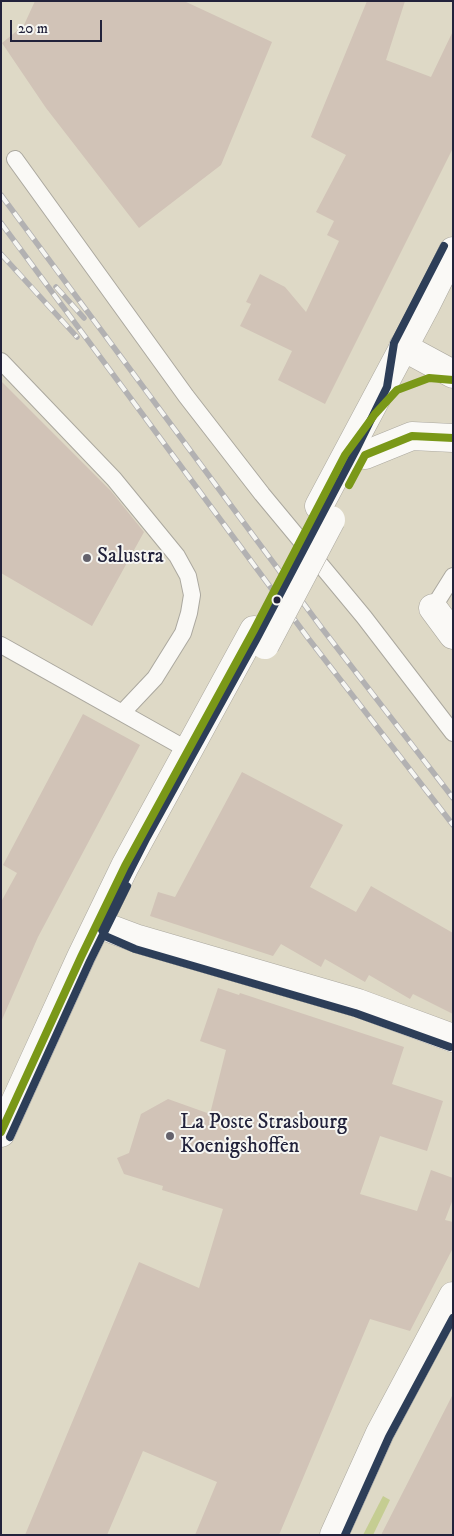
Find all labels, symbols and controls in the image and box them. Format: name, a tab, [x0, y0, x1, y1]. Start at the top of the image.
scale bar	[12, 10, 105, 42]
text: 20 m	[18, 19, 48, 38]
place label: Salustra	[97, 545, 164, 571]
marker: Salustra	[81, 552, 93, 564]
unlabelled marker	[272, 595, 282, 605]
place label: La Poste Strasbourg Koenigshoffen	[180, 1111, 347, 1161]
marker: La Poste Strasbourg Koenigshoffen	[164, 1130, 176, 1142]

